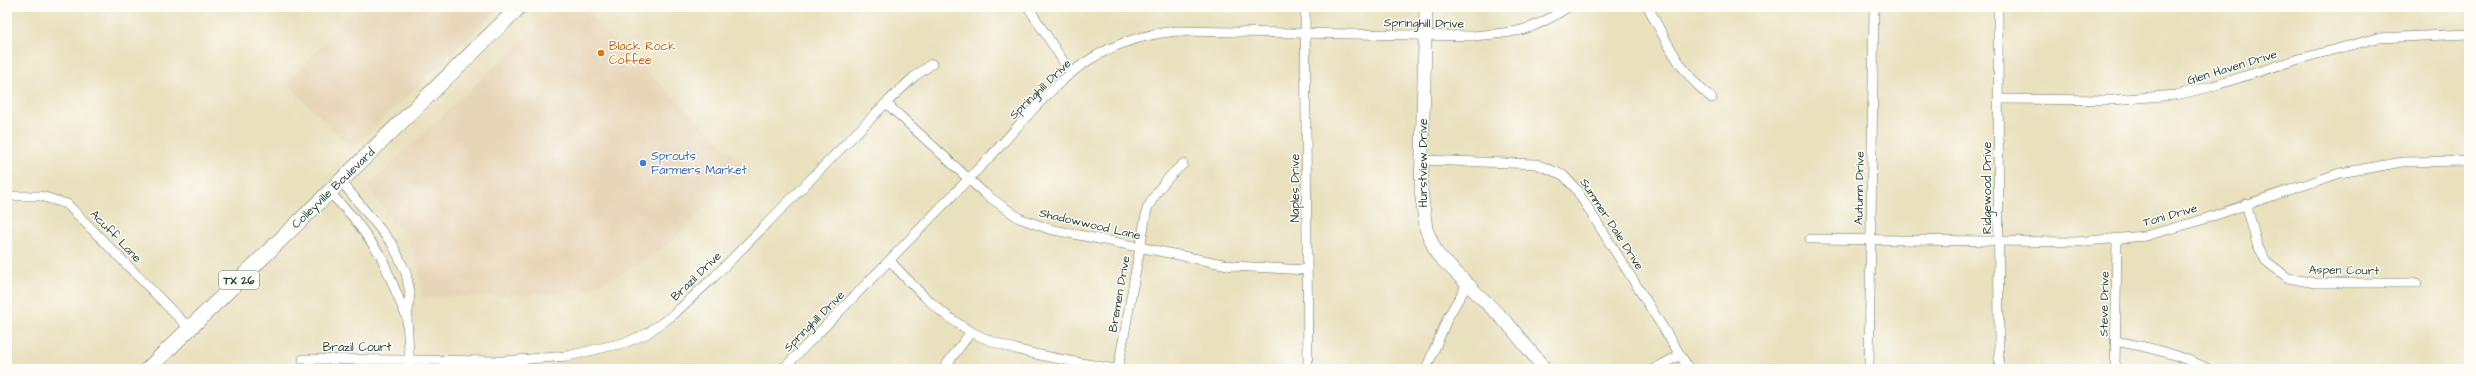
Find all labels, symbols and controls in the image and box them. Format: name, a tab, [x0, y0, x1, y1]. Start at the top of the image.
street label: Springhill Drive	[1384, 14, 1465, 34]
place label: Black Rock Coffee	[609, 38, 676, 69]
street label: Glen Haven Drive	[2185, 46, 2280, 89]
marker: Black Rock Coffee	[596, 48, 606, 58]
street label: Springhill Drive	[1006, 55, 1076, 124]
street label: Hurstview Drive	[1415, 118, 1432, 207]
street label: Ridgewood Drive	[1979, 141, 1997, 234]
street label: Colleyville Boulevard	[288, 144, 380, 233]
place label: Sprouts Farmers Market	[651, 148, 747, 179]
street label: Autumn Drive	[1850, 150, 1869, 225]
street label: Naples Drive	[1287, 153, 1304, 222]
marker: Sprouts Farmers Market	[638, 158, 648, 168]
street label: Summer Dale Drive	[1575, 175, 1648, 274]
street label: Toni Drive	[2141, 199, 2200, 231]
street label: Shadowwood Lane	[1038, 205, 1143, 245]
street label: Acuff Lane	[86, 206, 145, 267]
street label: Brazil Drive	[667, 247, 726, 305]
street label: Bremen Drive	[1104, 254, 1135, 334]
street label: Aspen Court	[2309, 261, 2380, 280]
road number: TX 26	[219, 271, 259, 289]
street label: Steve Drive	[2095, 271, 2114, 337]
street label: Springhill Drive	[780, 287, 850, 356]
street label: Brazil Court	[323, 339, 391, 356]

